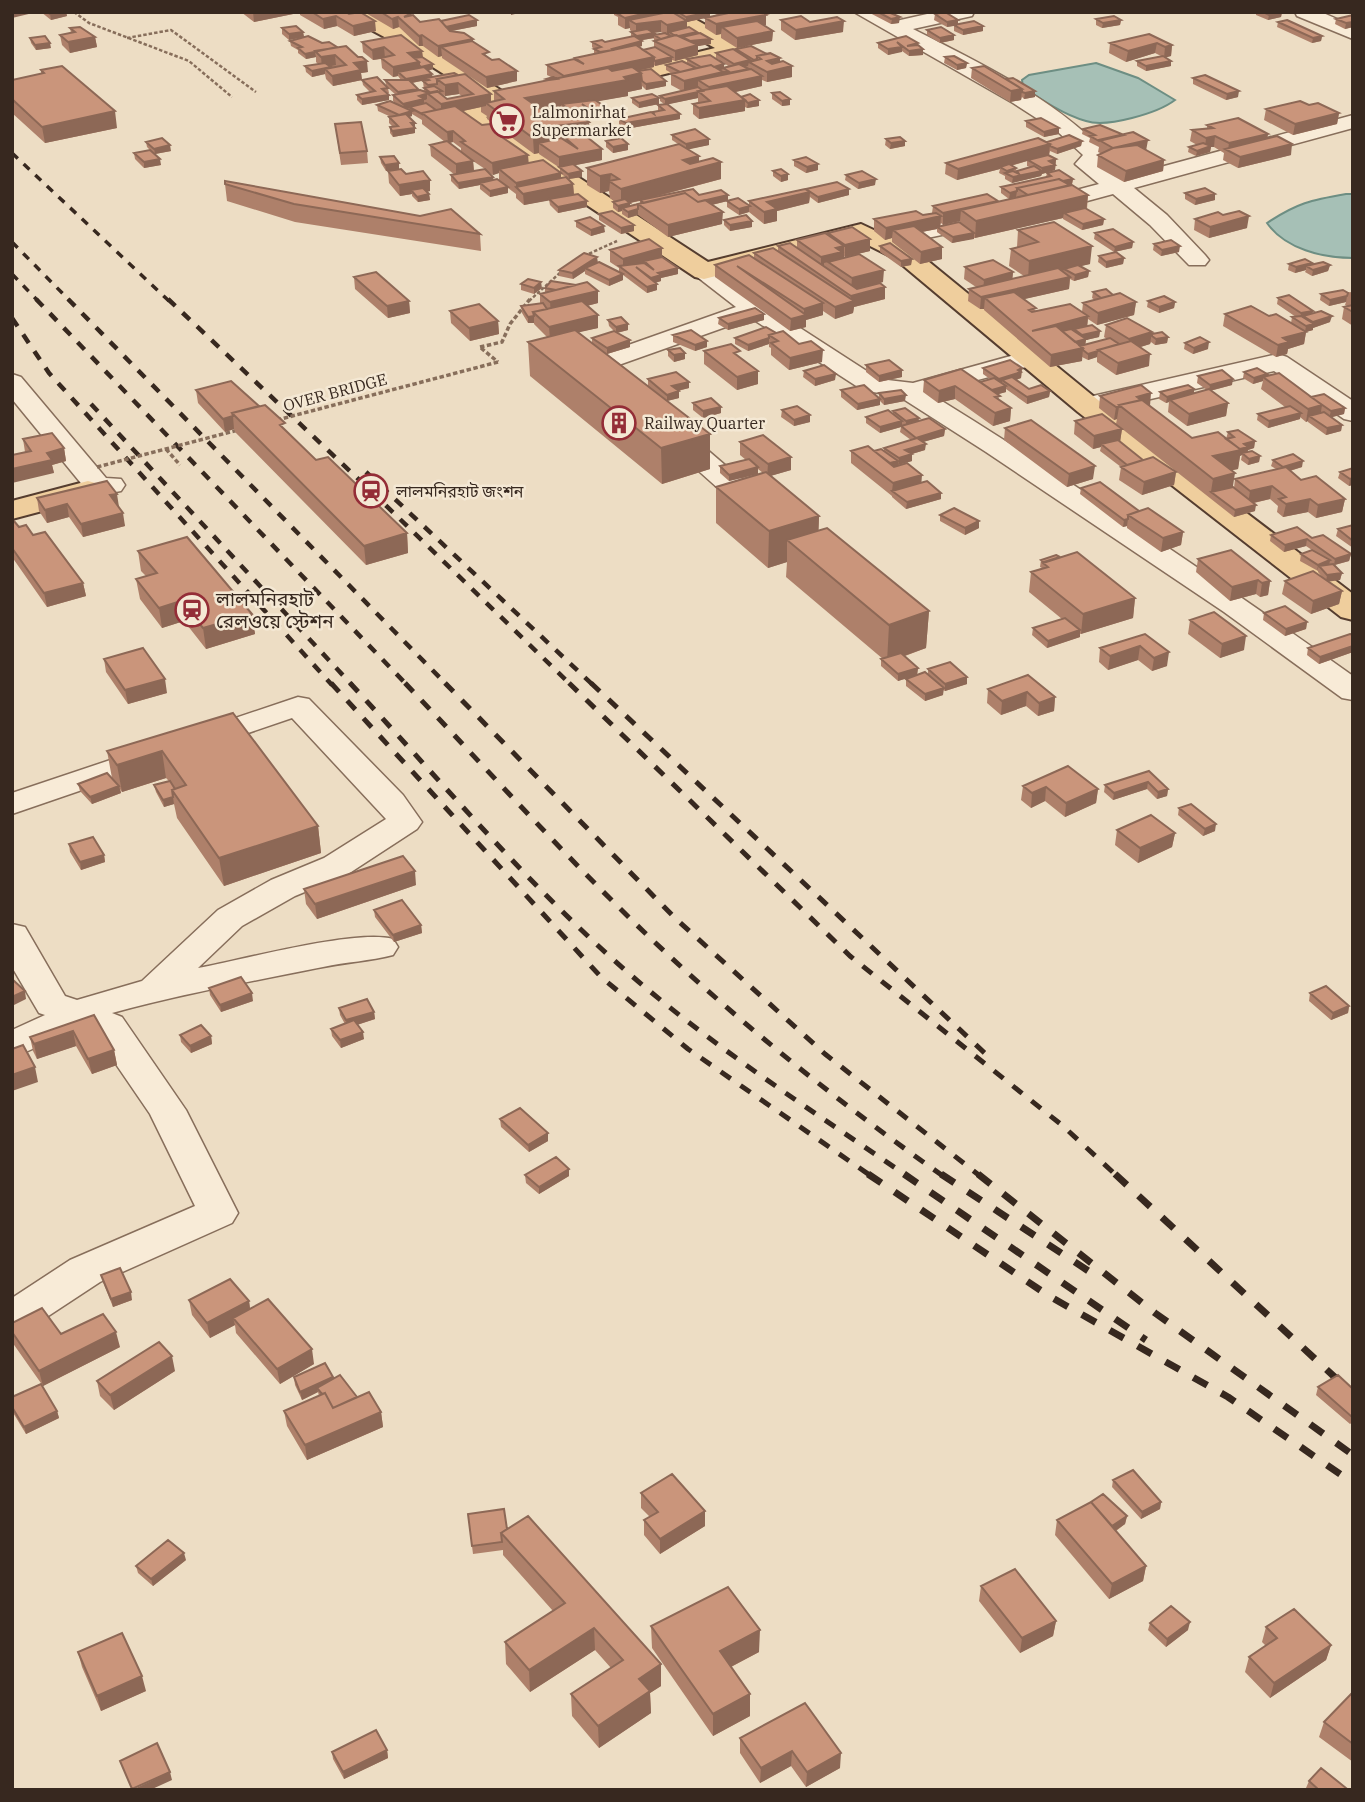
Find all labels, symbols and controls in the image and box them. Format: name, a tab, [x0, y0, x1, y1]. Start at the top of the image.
supermarket icon: Lalmonirhat Supermarket	[488, 102, 526, 140]
place label: Lalmonirhat Supermarket	[532, 102, 632, 140]
street label: OVER BRIDGE	[281, 369, 389, 415]
building icon: Railway Quarter	[600, 404, 638, 442]
place label: Railway Quarter	[644, 413, 765, 433]
station icon: লালমনিরহাট জংশন	[352, 472, 390, 510]
place label: লালমনিরহাট জংশন	[395, 481, 524, 501]
place label: লালমনিরহাট রেলওয়ে স্টেশন	[215, 587, 334, 633]
station icon: লালমনিরহাট রেলওয়ে স্টেশন	[173, 591, 211, 629]

